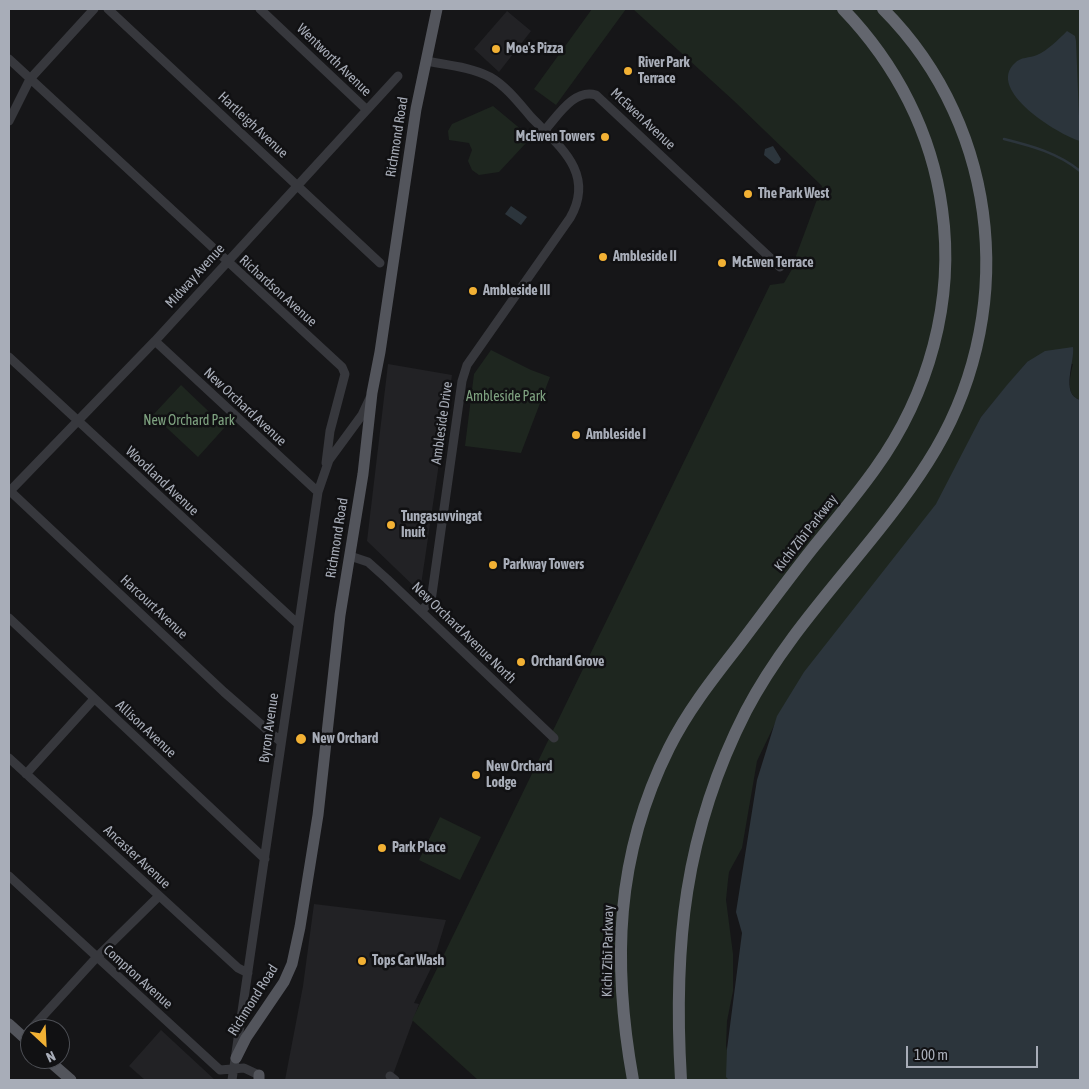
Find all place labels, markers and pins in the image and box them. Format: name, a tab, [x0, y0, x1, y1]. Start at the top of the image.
place label: Moe's Pizza	[506, 41, 564, 57]
marker: Moe's Pizza	[490, 43, 502, 55]
place label: River Park Terrace	[638, 55, 690, 88]
marker: River Park Terrace	[622, 65, 634, 77]
place label: McEwen Towers	[516, 129, 595, 145]
marker: McEwen Towers	[599, 131, 611, 143]
place label: The Park West	[758, 186, 829, 202]
marker: The Park West	[742, 188, 754, 200]
place label: Ambleside II	[613, 249, 677, 265]
marker: Ambleside II	[597, 251, 609, 263]
place label: McEwen Terrace	[732, 255, 813, 271]
marker: McEwen Terrace	[716, 257, 728, 269]
place label: Ambleside III	[483, 283, 550, 299]
marker: Ambleside III	[467, 285, 479, 297]
place label: Ambleside I	[586, 427, 646, 443]
marker: Ambleside I	[570, 429, 582, 441]
place label: Tungasuvvingat Inuit	[401, 509, 482, 542]
marker: Tungasuvvingat Inuit	[385, 519, 397, 531]
place label: Parkway Towers	[503, 557, 584, 573]
marker: Parkway Towers	[487, 559, 499, 571]
place label: Orchard Grove	[531, 654, 604, 670]
marker: Orchard Grove	[515, 656, 527, 668]
place label: New Orchard	[312, 731, 378, 747]
marker: New Orchard	[294, 732, 308, 746]
place label: New Orchard Lodge	[486, 759, 552, 792]
marker: New Orchard Lodge	[470, 769, 482, 781]
place label: Park Place	[392, 840, 446, 856]
marker: Park Place	[376, 842, 388, 854]
place label: Tops Car Wash	[372, 953, 444, 969]
marker: Tops Car Wash	[356, 955, 368, 967]

